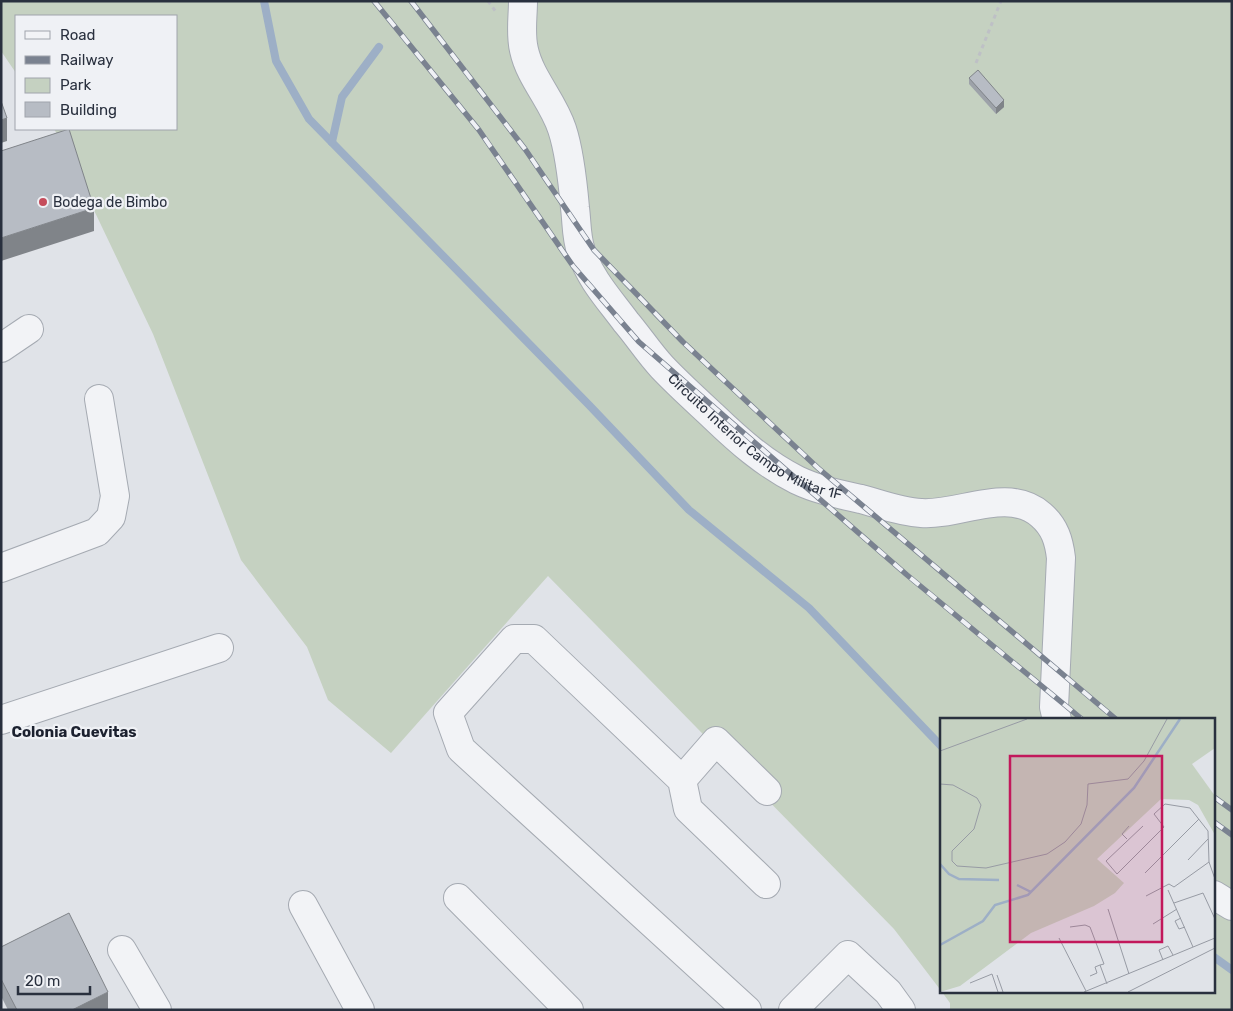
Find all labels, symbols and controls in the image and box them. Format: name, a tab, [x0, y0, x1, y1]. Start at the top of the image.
legend	[15, 15, 178, 130]
text: Road	[60, 26, 96, 44]
text: Railway	[60, 51, 114, 69]
text: Park	[60, 76, 91, 94]
text: Building	[60, 101, 117, 119]
place label: Bodega de Bimbo	[53, 194, 167, 211]
marker: Bodega de Bimbo	[37, 196, 49, 208]
street label: Circuito Interior Campo Militar 1F	[664, 370, 844, 503]
inset map	[940, 718, 1216, 994]
district label: Colonia Cuevitas	[11, 723, 137, 741]
scale bar	[18, 964, 90, 996]
text: 20 m	[25, 972, 60, 990]

